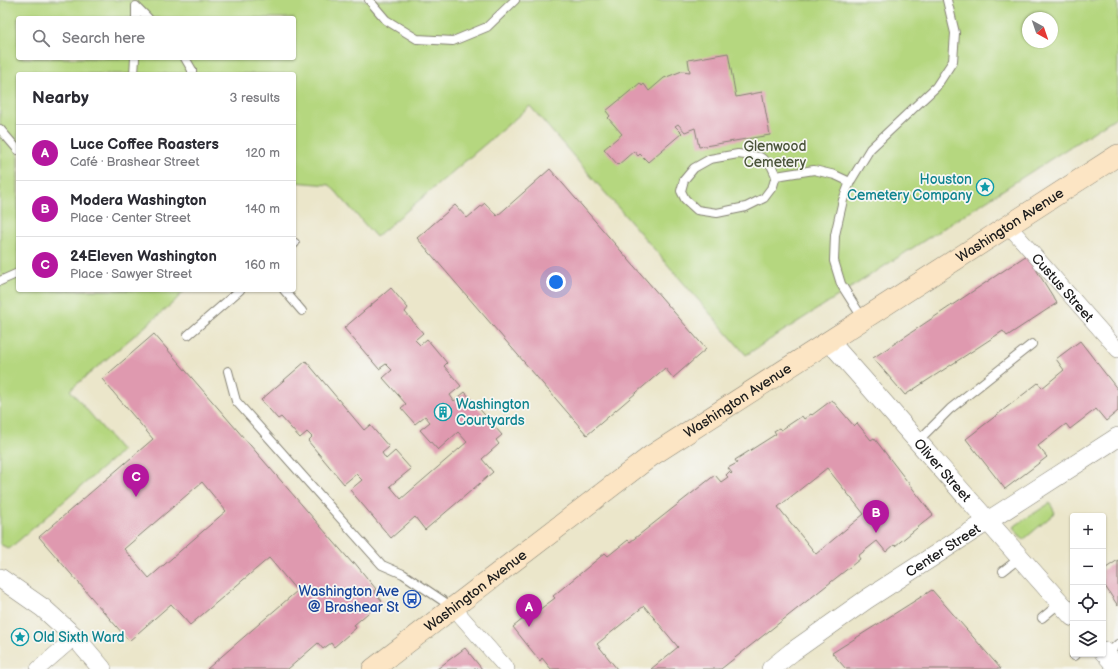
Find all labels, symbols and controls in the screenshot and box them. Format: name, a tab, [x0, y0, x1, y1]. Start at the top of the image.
north arrow	[1022, 12, 1058, 48]
search box	[16, 16, 296, 60]
icon: search	[30, 27, 52, 49]
text: Search here	[62, 29, 145, 48]
text: Nearby	[32, 88, 89, 108]
text: 3 results	[229, 90, 280, 106]
text: Luce Coffee Roasters	[70, 135, 219, 154]
park label: Glenwood Cemetery	[744, 138, 807, 171]
text: A	[41, 145, 49, 161]
text: 120 m	[245, 145, 280, 161]
text: Café · Brashear Street	[70, 154, 199, 170]
place label: Houston Cemetery Company	[847, 171, 973, 204]
place icon: Houston Cemetery Company	[975, 177, 995, 197]
street label: Washington Avenue	[953, 184, 1067, 266]
text: Modera Washington	[70, 191, 207, 210]
text: B	[40, 201, 50, 217]
text: 140 m	[245, 201, 280, 217]
text: Place · Center Street	[70, 210, 191, 226]
text: 24Eleven Washington	[70, 247, 217, 266]
street label: Custus Street	[1028, 250, 1098, 326]
text: C	[40, 257, 50, 273]
text: 160 m	[245, 257, 280, 273]
text: Place · Sawyer Street	[70, 266, 192, 282]
your location	[546, 272, 566, 292]
street label: Washington Avenue	[680, 359, 794, 441]
place label: Washington Courtyards	[456, 396, 530, 429]
building icon: Washington Courtyards	[433, 402, 453, 422]
street label: Oliver Street	[911, 435, 976, 506]
pin: C	[123, 464, 149, 497]
pin: B	[863, 500, 889, 533]
map controls	[1070, 513, 1106, 657]
button: +	[1070, 513, 1106, 549]
street label: Center Street	[902, 519, 984, 580]
street label: Washington Avenue	[420, 547, 530, 635]
button: −	[1070, 549, 1106, 585]
place label: Washington Ave @ Brashear St	[299, 583, 400, 616]
button: locate	[1070, 585, 1106, 621]
bus stop icon: Washington Ave @ Brashear St	[402, 589, 422, 609]
pin: A	[516, 594, 542, 627]
button: layers	[1070, 621, 1106, 657]
place icon: Old Sixth Ward	[10, 627, 30, 647]
place label: Old Sixth Ward	[33, 629, 124, 646]

